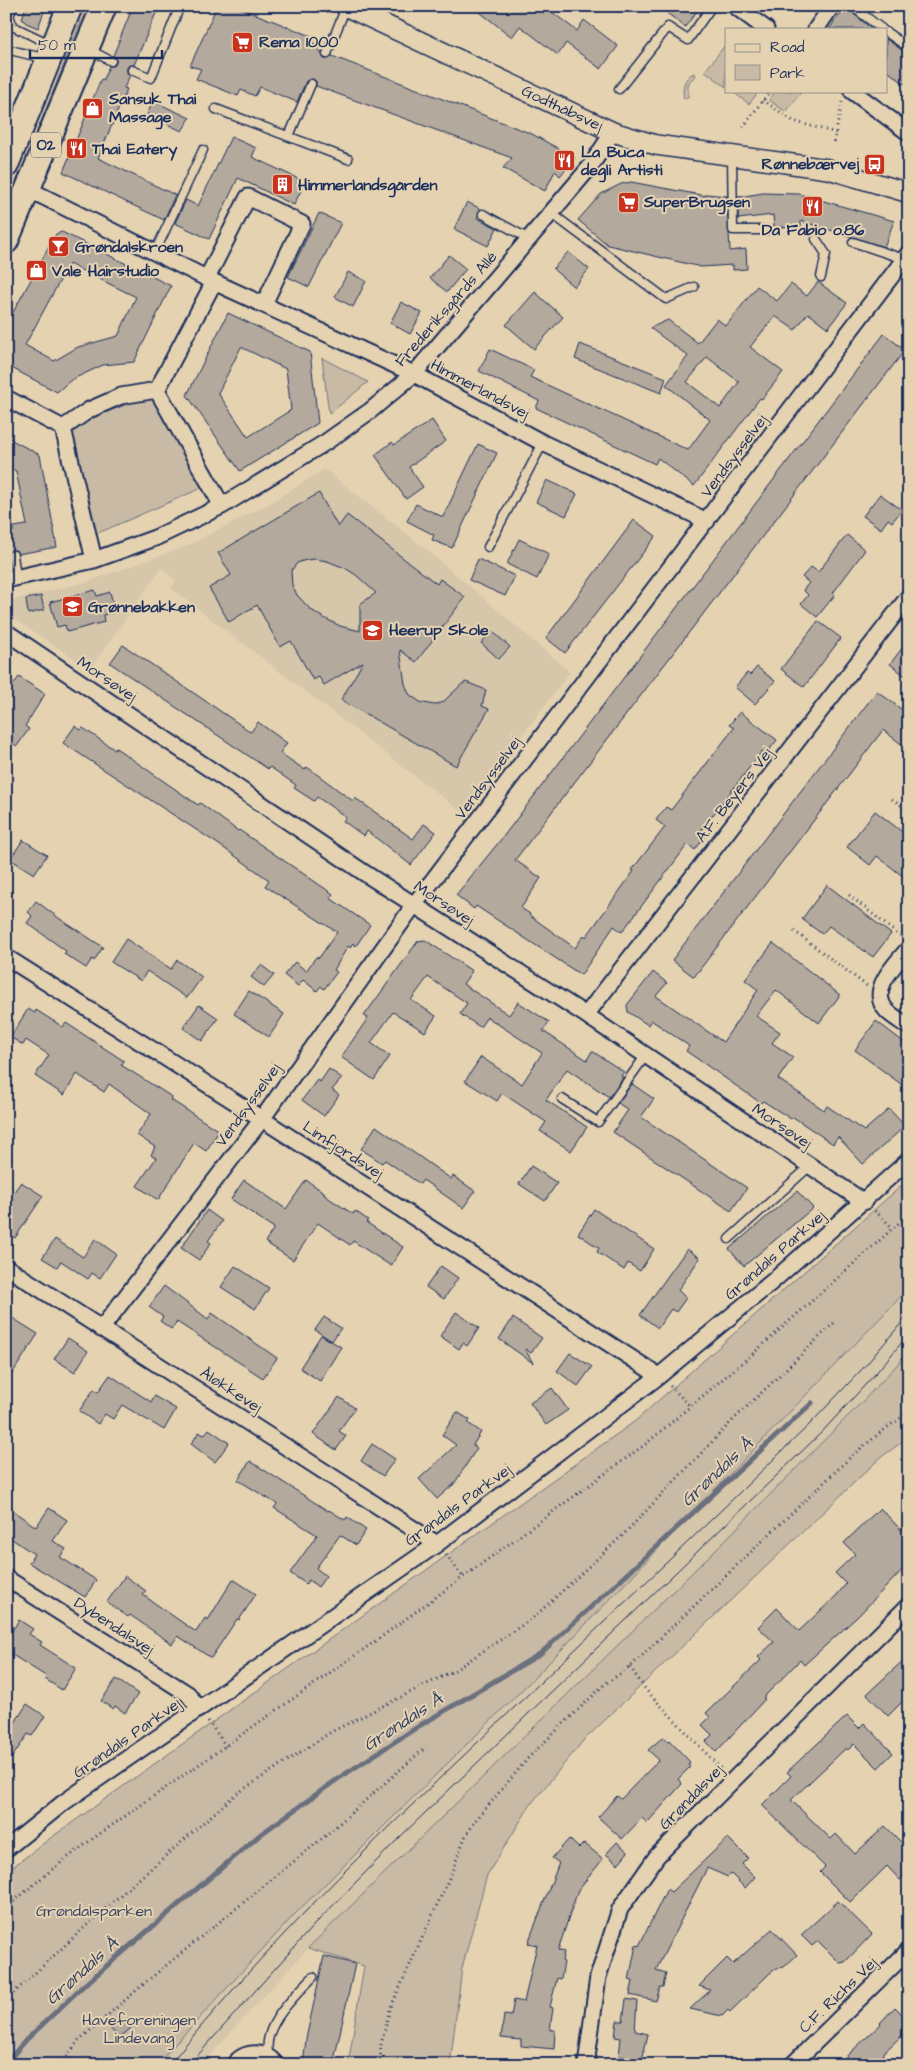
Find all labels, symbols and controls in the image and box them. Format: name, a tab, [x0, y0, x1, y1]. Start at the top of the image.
scale bar	[30, 28, 162, 60]
legend	[725, 28, 888, 92]
supermarket icon: Rema 1000	[231, 30, 255, 54]
place label: Rema 1000	[259, 31, 338, 53]
text: 50 m	[38, 35, 76, 56]
text: Road	[770, 37, 805, 58]
text: Park	[770, 63, 805, 84]
street label: Godthåbsvej	[518, 80, 607, 137]
place label: Sansuk Thai Massage	[108, 88, 197, 130]
shop icon: Sansuk Thai Massage	[81, 96, 105, 120]
road number: O2	[31, 132, 61, 158]
restaurant icon: Thai Eatery	[64, 137, 88, 161]
place label: Thai Eatery	[91, 138, 177, 161]
place label: La Buca degli Artisti	[580, 141, 663, 183]
restaurant icon: La Buca degli Artisti	[553, 149, 577, 173]
bus stop icon: Rønnebærvej	[863, 152, 887, 176]
place label: Rønnebærvej	[762, 153, 860, 175]
building icon: Himmerlandsgården	[270, 173, 294, 197]
place label: Himmerlandsgården	[298, 174, 437, 198]
supermarket icon: SuperBrugsen	[616, 190, 640, 214]
place label: SuperBrugsen	[643, 191, 750, 215]
restaurant icon: Da Fabio o.86	[801, 194, 825, 218]
place label: Da Fabio o.86	[762, 219, 864, 241]
bar icon: Grøndalskroen	[47, 235, 71, 259]
place label: Grøndalskroen	[75, 236, 183, 258]
street label: Frederiksgårds Allé	[390, 246, 503, 372]
shop icon: Vale Hairstudio	[24, 259, 48, 283]
place label: Vale Hairstudio	[51, 260, 160, 282]
street label: Himmerlandsvej	[427, 354, 534, 424]
street label: Vendsysselvej	[696, 410, 773, 503]
school or university icon: Grønnebakken	[60, 595, 84, 619]
place label: Grønnebakken	[88, 596, 195, 618]
school or university icon: Heerup Skole	[361, 618, 385, 642]
place label: Heerup Skole	[389, 619, 489, 641]
street label: Morsøvej	[73, 651, 141, 707]
street label: Vendsysselvej	[450, 732, 527, 825]
street label: A.F. Beyers Vej	[690, 743, 779, 848]
street label: Morsøvej	[410, 875, 479, 931]
street label: Vendsysselvej	[210, 1058, 287, 1152]
street label: Morsøvej	[748, 1098, 816, 1154]
street label: Limfjordsvej	[298, 1116, 388, 1184]
street label: Grøndals Parkvej	[720, 1205, 830, 1305]
street label: Åløkkevej	[196, 1362, 266, 1418]
water label: Grøndals Å	[675, 1431, 760, 1512]
street label: Grøndals Parkvej	[400, 1459, 516, 1551]
street label: Dybendalsvej	[69, 1592, 158, 1661]
water label: Grøndals Å	[358, 1686, 449, 1757]
street label: Grøndals Parkvej	[69, 1692, 185, 1783]
street label: Grøndalsvej	[654, 1759, 728, 1835]
park label: Grøndalsparken	[36, 1900, 152, 1922]
water label: Grøndals Å	[40, 1930, 125, 2011]
street label: C.F. Richs Vej	[794, 1952, 882, 2038]
park label: Haveforeningen Lindevang	[82, 2009, 196, 2050]

